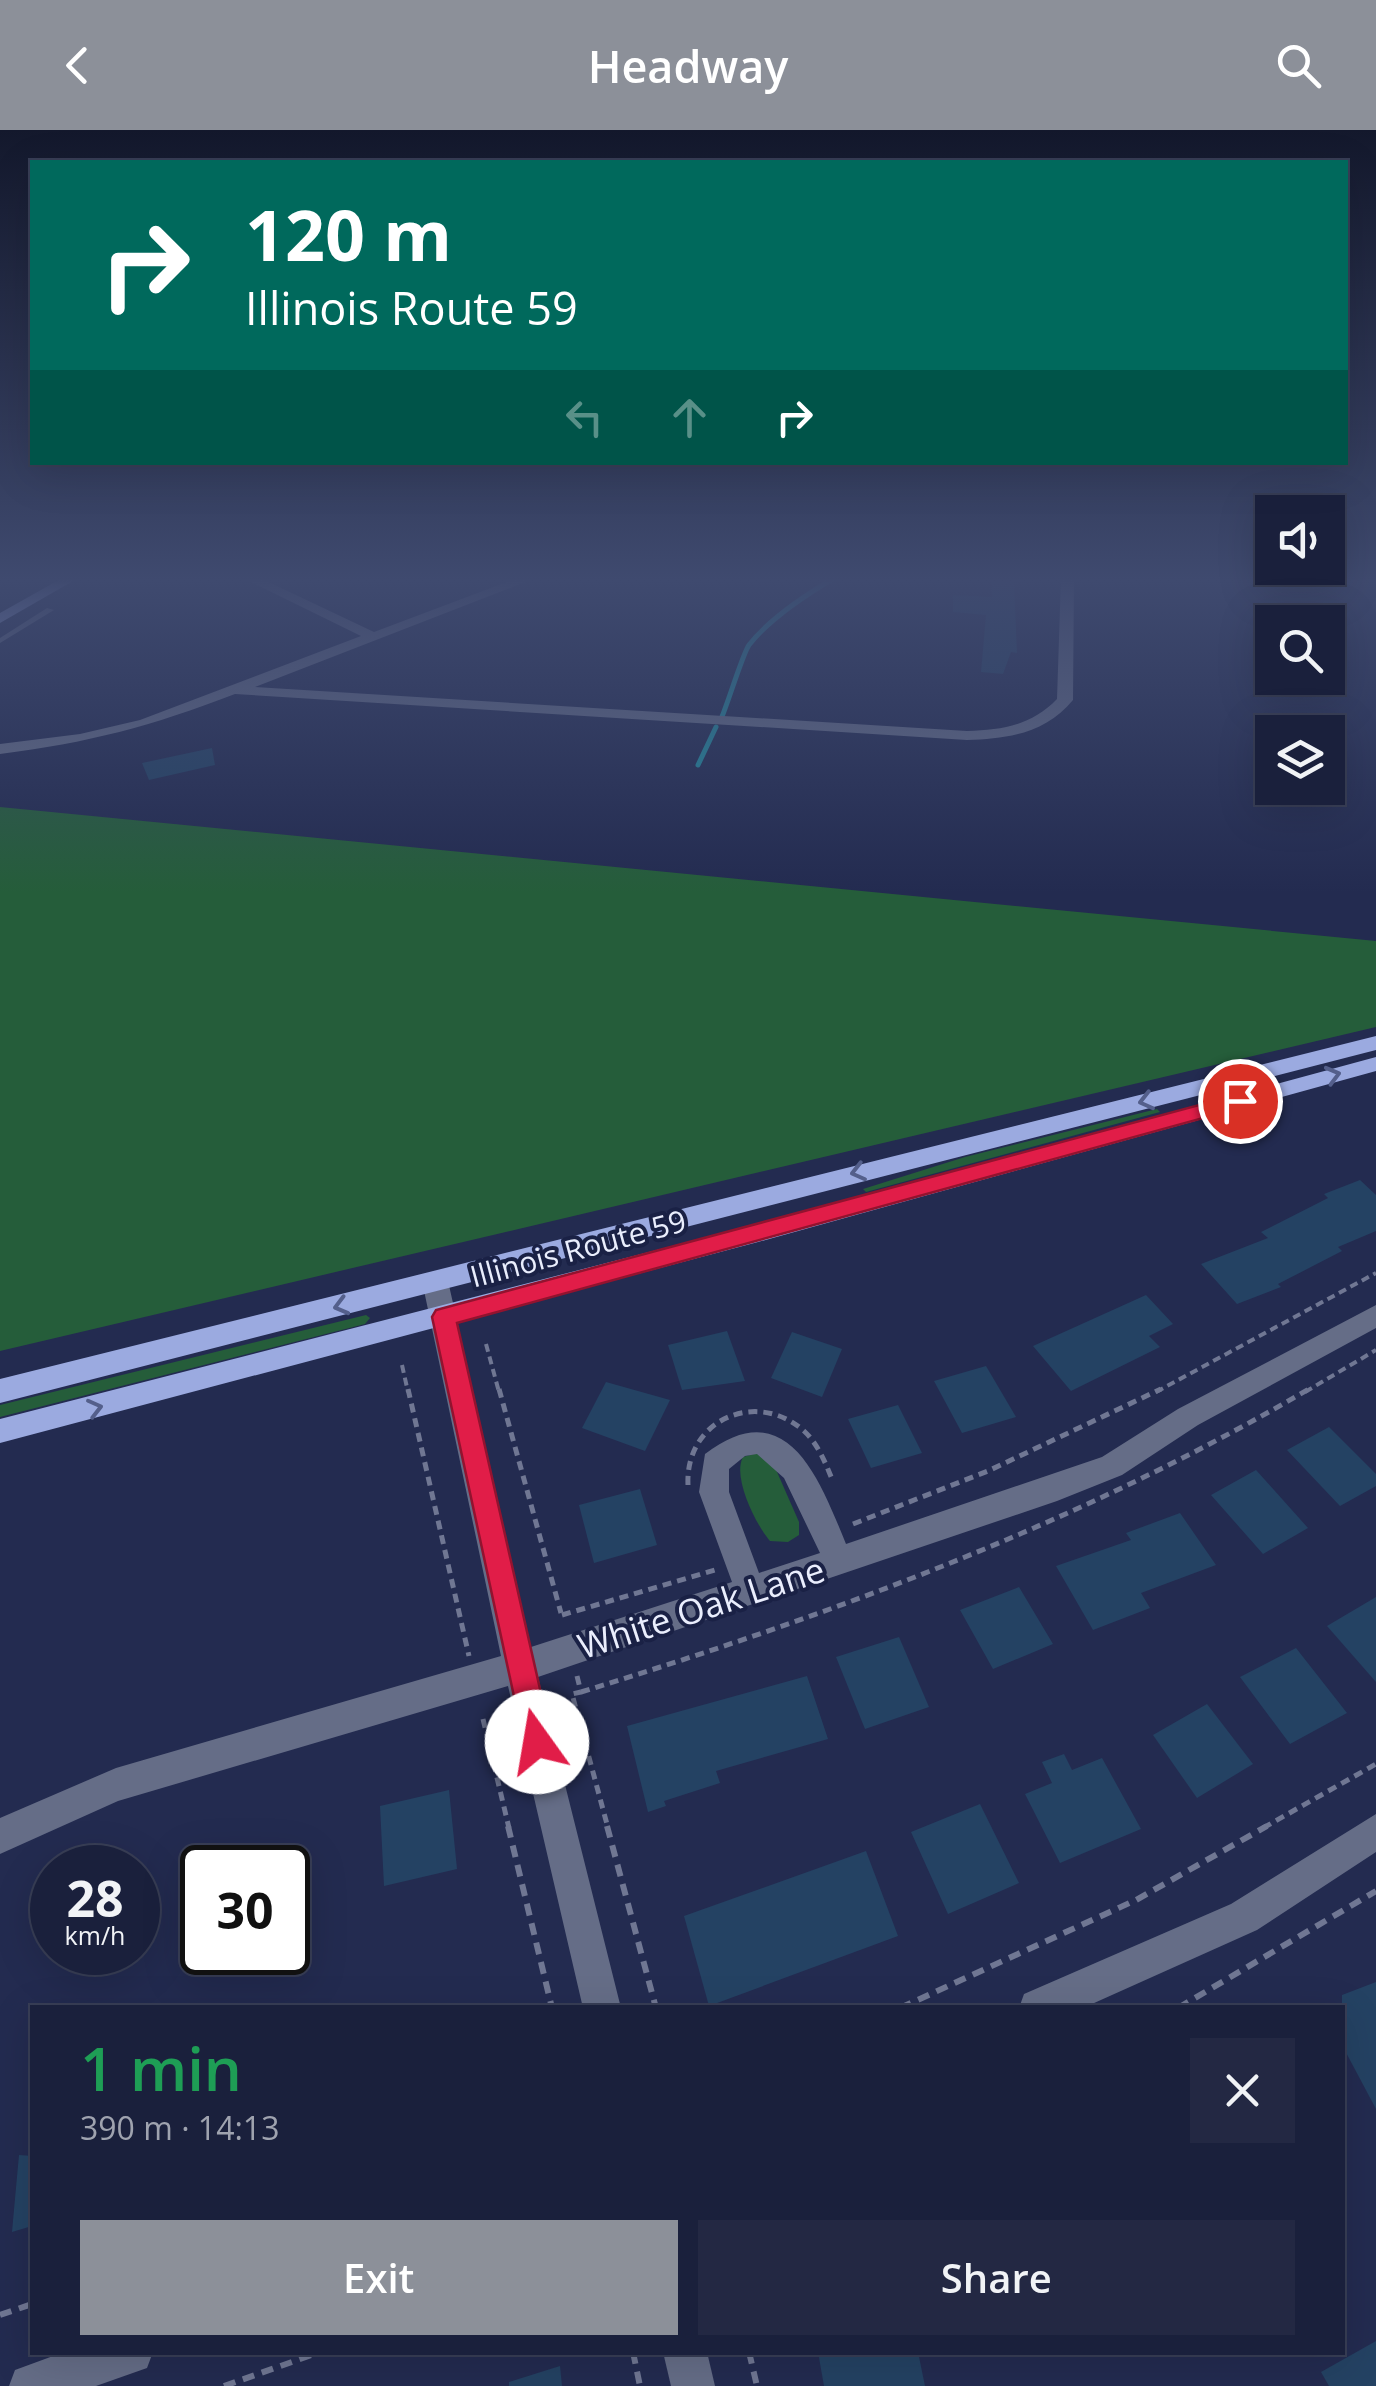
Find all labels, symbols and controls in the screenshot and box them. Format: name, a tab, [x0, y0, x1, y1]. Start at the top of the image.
text: Headway	[588, 35, 788, 96]
icon: back	[50, 38, 105, 93]
icon: search	[1271, 38, 1326, 93]
text: 120 m	[245, 186, 452, 282]
icon: right	[80, 200, 210, 330]
text: Illinois Route 59	[245, 277, 578, 338]
icon: left	[557, 390, 612, 445]
icon: ahead	[662, 390, 717, 445]
icon: right	[767, 390, 822, 445]
map controls	[1255, 495, 1345, 805]
button: sound	[1255, 495, 1345, 585]
button: search	[1255, 605, 1345, 695]
button: layers	[1255, 715, 1345, 805]
pin	[1198, 1059, 1283, 1144]
one-way arrow	[1324, 1066, 1341, 1087]
icon: arrive	[1213, 1074, 1268, 1129]
one-way arrow	[1138, 1089, 1155, 1110]
one-way arrow	[850, 1160, 867, 1181]
street label: Illinois Route 59	[466, 1199, 690, 1297]
one-way arrow	[333, 1294, 350, 1315]
one-way arrow	[86, 1399, 103, 1420]
street label: White Oak Lane	[572, 1545, 830, 1669]
position arrow	[485, 1690, 589, 1794]
speed limit sign: 30	[180, 1845, 310, 1975]
text: 28	[66, 1864, 124, 1932]
text: km/h	[65, 1918, 125, 1952]
text: 1 min	[80, 2027, 242, 2109]
button: close	[1190, 2038, 1295, 2143]
text: 390 m · 14:13	[80, 2106, 279, 2149]
button: Exit	[80, 2220, 678, 2335]
button: Share	[698, 2220, 1295, 2335]

